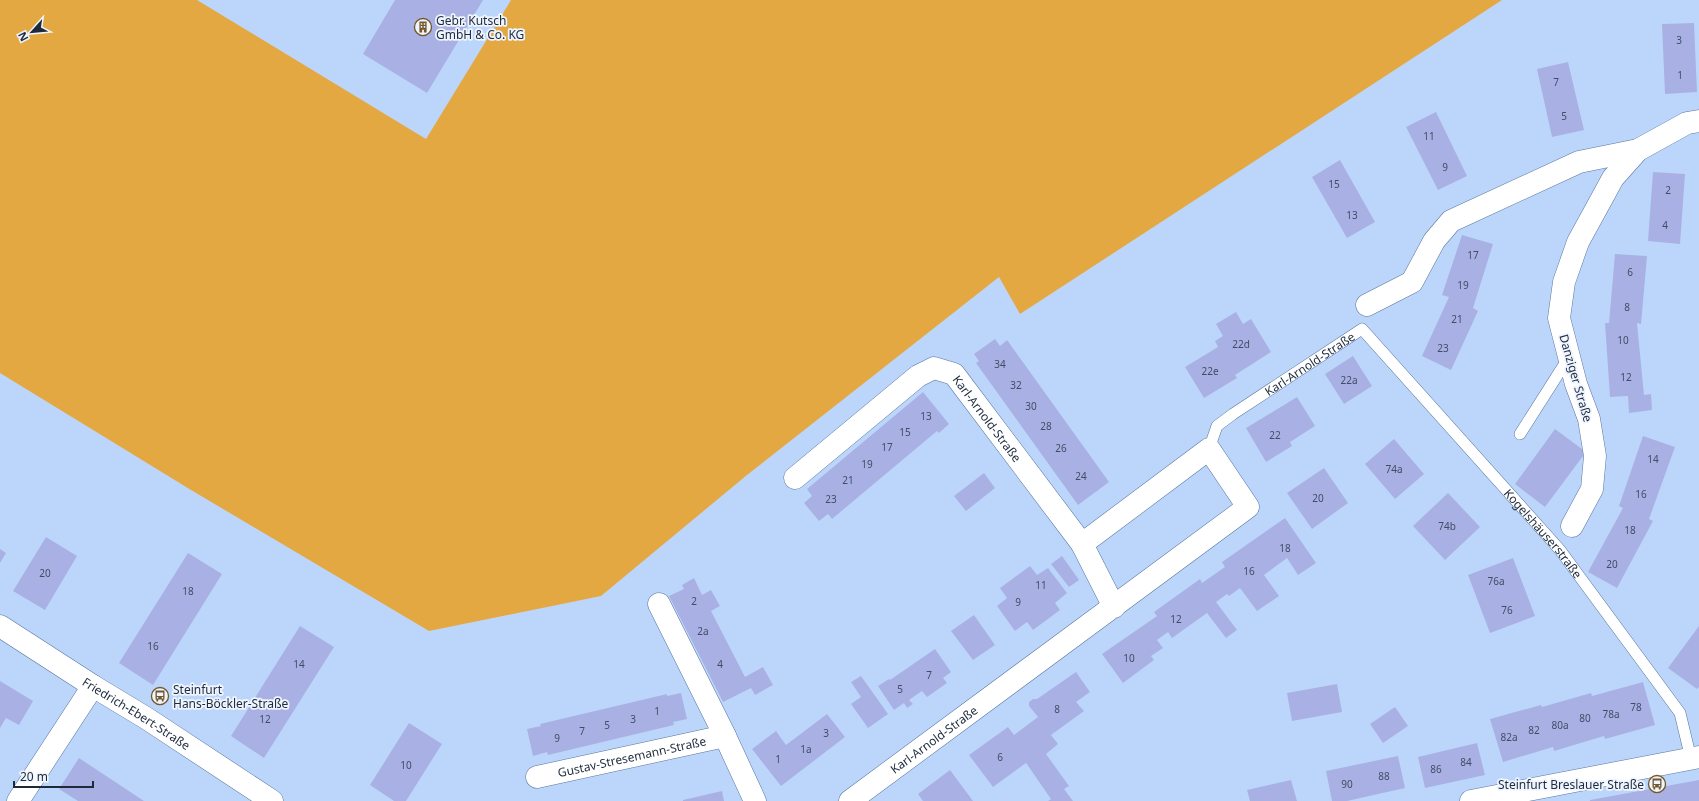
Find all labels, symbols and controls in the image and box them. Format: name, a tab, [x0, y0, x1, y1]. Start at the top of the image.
north arrow	[12, 12, 52, 52]
place label: Gebr. Kutsch GmbH & Co. KG	[436, 12, 524, 43]
building icon: Gebr. Kutsch GmbH & Co. KG	[413, 17, 433, 37]
text: N	[14, 29, 31, 44]
house number: 3	[1676, 33, 1682, 47]
house number: 1	[1677, 68, 1683, 82]
house number: 7	[1553, 75, 1559, 89]
house number: 5	[1561, 109, 1567, 123]
house number: 11	[1423, 129, 1435, 143]
house number: 9	[1442, 160, 1448, 174]
house number: 15	[1328, 177, 1340, 191]
house number: 2	[1665, 183, 1671, 197]
house number: 13	[1346, 208, 1358, 222]
house number: 4	[1662, 218, 1668, 232]
house number: 17	[1467, 248, 1479, 262]
house number: 6	[1627, 265, 1633, 279]
house number: 19	[1457, 278, 1469, 292]
house number: 8	[1624, 300, 1630, 314]
house number: 21	[1451, 312, 1463, 326]
street label: Karl-Arnold-Straße	[1261, 328, 1358, 399]
street label: Danziger Straße	[1555, 332, 1597, 424]
house number: 10	[1617, 333, 1629, 347]
house number: 22d	[1232, 337, 1250, 351]
house number: 23	[1437, 341, 1449, 355]
house number: 34	[994, 357, 1006, 371]
house number: 22e	[1201, 364, 1219, 378]
house number: 12	[1620, 370, 1632, 384]
street label: Karl-Arnold-Straße	[949, 371, 1026, 465]
house number: 22a	[1340, 373, 1358, 387]
house number: 32	[1010, 378, 1022, 392]
house number: 30	[1025, 399, 1037, 413]
house number: 13	[920, 409, 932, 423]
house number: 28	[1040, 419, 1052, 433]
house number: 15	[899, 425, 911, 439]
house number: 22	[1269, 428, 1281, 442]
house number: 17	[881, 440, 893, 454]
house number: 26	[1055, 441, 1067, 455]
house number: 14	[1647, 452, 1659, 466]
house number: 19	[861, 457, 873, 471]
house number: 74a	[1385, 462, 1403, 476]
house number: 24	[1075, 469, 1087, 483]
house number: 21	[842, 473, 854, 487]
street label: Kogelshäuserstraße	[1500, 485, 1586, 582]
house number: 16	[1635, 487, 1647, 501]
house number: 20	[1312, 491, 1324, 505]
house number: 23	[825, 492, 837, 506]
house number: 74b	[1438, 519, 1456, 533]
house number: 18	[1624, 523, 1636, 537]
house number: 18	[1279, 541, 1291, 555]
house number: 20	[1606, 557, 1618, 571]
house number: 16	[1243, 564, 1255, 578]
house number: 20	[39, 566, 51, 580]
house number: 76a	[1487, 574, 1505, 588]
house number: 11	[1035, 578, 1047, 592]
house number: 18	[182, 584, 194, 598]
house number: 2	[691, 594, 697, 608]
house number: 9	[1015, 595, 1021, 609]
house number: 76	[1501, 603, 1513, 617]
house number: 12	[1170, 612, 1182, 626]
house number: 2a	[697, 624, 709, 638]
house number: 16	[147, 639, 159, 653]
house number: 10	[1123, 651, 1135, 665]
house number: 14	[293, 657, 305, 671]
house number: 4	[717, 657, 723, 671]
house number: 7	[926, 668, 932, 682]
street label: Friedrich-Ebert-Straße	[79, 673, 194, 754]
place label: Steinfurt Hans-Böckler-Straße	[173, 681, 289, 712]
house number: 5	[897, 682, 903, 696]
bus stop icon: Steinfurt Hans-Böckler-Straße	[150, 686, 170, 706]
house number: 78	[1630, 700, 1642, 714]
street label: Karl-Arnold-Straße	[887, 701, 981, 777]
house number: 8	[1054, 702, 1060, 716]
house number: 1	[654, 704, 660, 718]
house number: 78a	[1602, 707, 1620, 721]
house number: 80	[1579, 711, 1591, 725]
house number: 12	[259, 712, 271, 726]
house number: 3	[630, 712, 636, 726]
house number: 5	[604, 718, 610, 732]
house number: 80a	[1551, 718, 1569, 732]
house number: 82	[1528, 723, 1540, 737]
house number: 7	[579, 724, 585, 738]
house number: 3	[823, 726, 829, 740]
house number: 82a	[1500, 730, 1518, 744]
house number: 9	[554, 731, 560, 745]
street label: Gustav-Stresemann-Straße	[556, 732, 708, 781]
house number: 1a	[800, 742, 812, 756]
house number: 6	[997, 750, 1003, 764]
house number: 1	[775, 752, 781, 766]
house number: 84	[1460, 755, 1472, 769]
house number: 10	[400, 758, 412, 772]
house number: 86	[1430, 762, 1442, 776]
scale bar	[14, 763, 93, 789]
text: 20 m	[20, 768, 48, 785]
house number: 88	[1378, 769, 1390, 783]
bus stop icon: Steinfurt Breslauer Straße	[1647, 774, 1667, 794]
place label: Steinfurt Breslauer Straße	[1498, 776, 1644, 793]
house number: 90	[1341, 777, 1353, 791]

